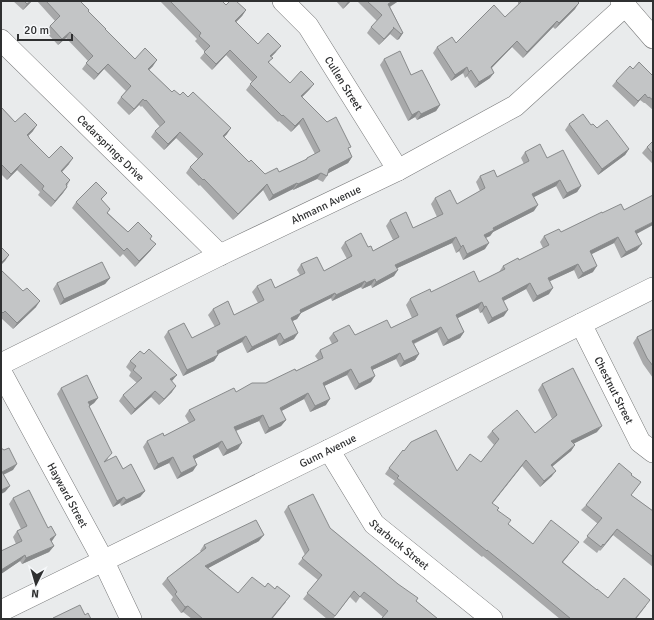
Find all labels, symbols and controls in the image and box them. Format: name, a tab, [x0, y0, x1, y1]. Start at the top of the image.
scale bar	[18, 16, 72, 42]
text: 20 m	[24, 23, 49, 38]
street label: Cullen Street	[322, 54, 366, 113]
street label: Cedarsprings Drive	[75, 112, 147, 184]
street label: Ahmann Avenue	[289, 182, 363, 227]
street label: Chestnut Street	[592, 354, 636, 426]
street label: Gunn Avenue	[297, 431, 358, 470]
street label: Hayward Street	[45, 460, 91, 530]
street label: Starbuck Street	[366, 517, 432, 572]
north arrow	[16, 564, 56, 604]
text: N	[31, 587, 40, 600]

